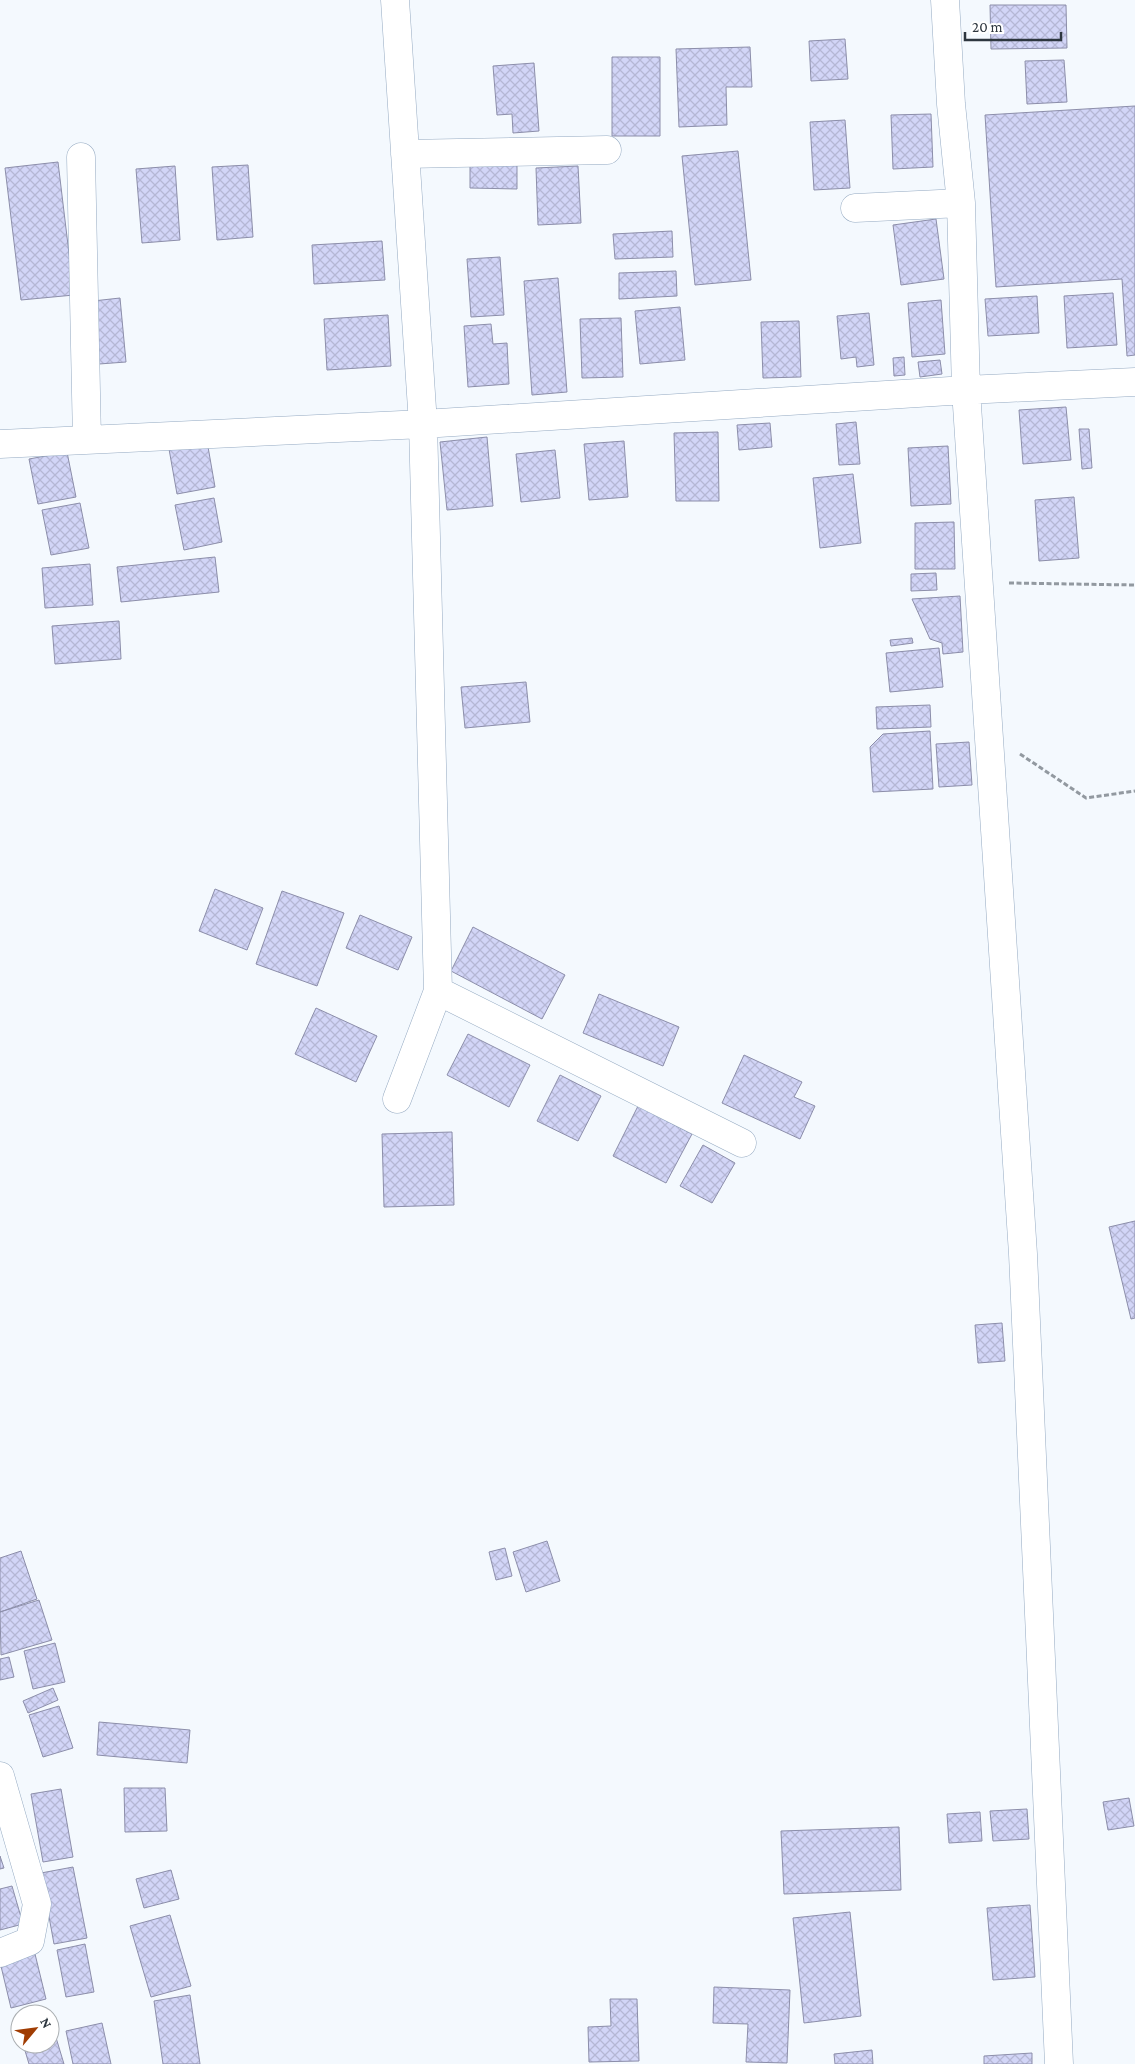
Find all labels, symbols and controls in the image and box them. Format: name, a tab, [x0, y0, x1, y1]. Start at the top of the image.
scale bar	[965, 10, 1061, 42]
text: 20 m	[972, 19, 1003, 35]
north arrow	[10, 2004, 60, 2054]
text: N	[37, 2015, 56, 2031]

